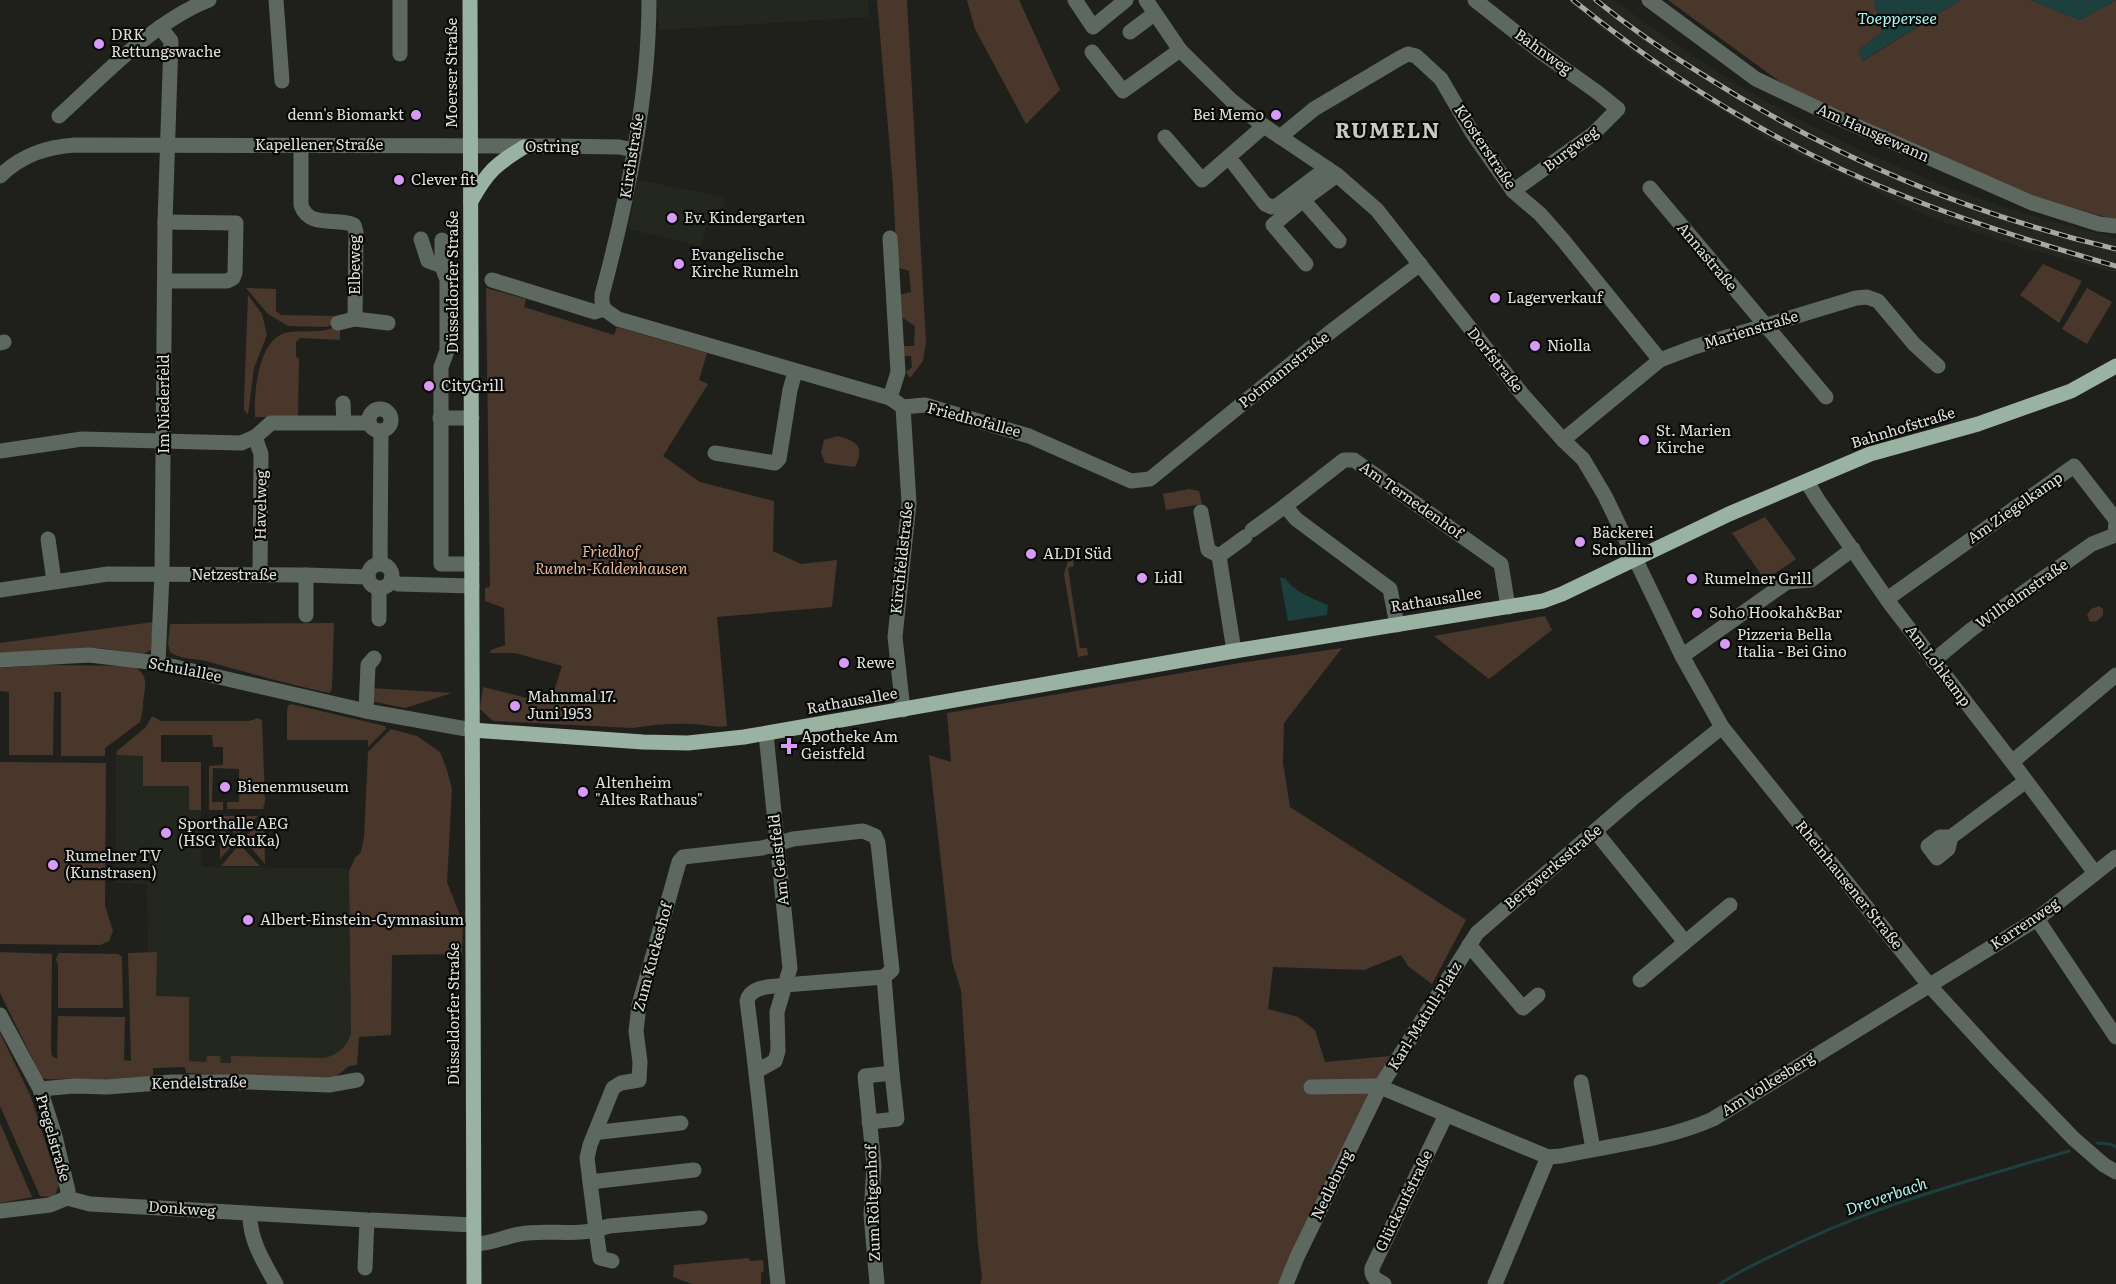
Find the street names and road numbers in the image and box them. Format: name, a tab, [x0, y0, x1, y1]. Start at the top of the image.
street label: Moerser Straße	[439, 18, 462, 128]
street label: Bahnweg	[1510, 22, 1578, 80]
street label: Am Hausgewann	[1814, 97, 1934, 167]
street label: Klosterstraße	[1449, 99, 1523, 193]
street label: Kirchstraße	[612, 111, 649, 200]
street label: Burgweg	[1538, 119, 1603, 176]
street label: Kapellener Straße	[255, 132, 384, 155]
street label: Ostring	[525, 134, 580, 157]
street label: Düsseldorfer Straße	[440, 210, 463, 353]
street label: Annastraße	[1672, 217, 1744, 296]
street label: Elbeweg	[342, 234, 365, 295]
street label: Marienstraße	[1700, 303, 1801, 354]
street label: Dorfstraße	[1463, 321, 1530, 397]
street label: Potmannstraße	[1233, 325, 1334, 413]
street label: Im Niederfeld	[151, 354, 174, 454]
street label: Friedhofallee	[925, 395, 1024, 442]
street label: Bahnhofstraße	[1848, 400, 1958, 453]
street label: Am Ternedenhof	[1355, 454, 1469, 544]
street label: Am Ziegelkamp	[1962, 465, 2067, 548]
street label: Havelweg	[247, 469, 272, 540]
street label: Kirchfeldstraße	[883, 500, 918, 615]
street label: Wilhelmstraße	[1970, 552, 2072, 633]
street label: Netzestraße	[191, 562, 277, 585]
street label: Rathausallee	[1389, 580, 1483, 617]
street label: Am Lohkamp	[1901, 619, 1978, 711]
street label: Schulallee	[147, 650, 224, 687]
street label: Rathausallee	[805, 680, 899, 719]
street label: Am Geistfeld	[761, 813, 794, 907]
street label: Rheinhausener Straße	[1791, 815, 1910, 954]
street label: Bergwerksstraße	[1498, 818, 1606, 914]
street label: Karrenweg	[1985, 891, 2064, 954]
street label: Zum Kuckeshof	[626, 898, 677, 1014]
street label: Düsseldorfer Straße	[441, 942, 464, 1085]
street label: Karl-Matull-Platz	[1381, 956, 1466, 1074]
street label: Am Volkesberg	[1716, 1044, 1819, 1121]
street label: Kendelstraße	[151, 1069, 247, 1094]
street label: Pregelstraße	[31, 1091, 78, 1184]
street label: Zum Röltgenhof	[858, 1143, 885, 1262]
street label: Nedleburg	[1304, 1145, 1358, 1223]
street label: Glückaufstraße	[1368, 1145, 1437, 1255]
street label: Donkweg	[147, 1194, 217, 1221]

